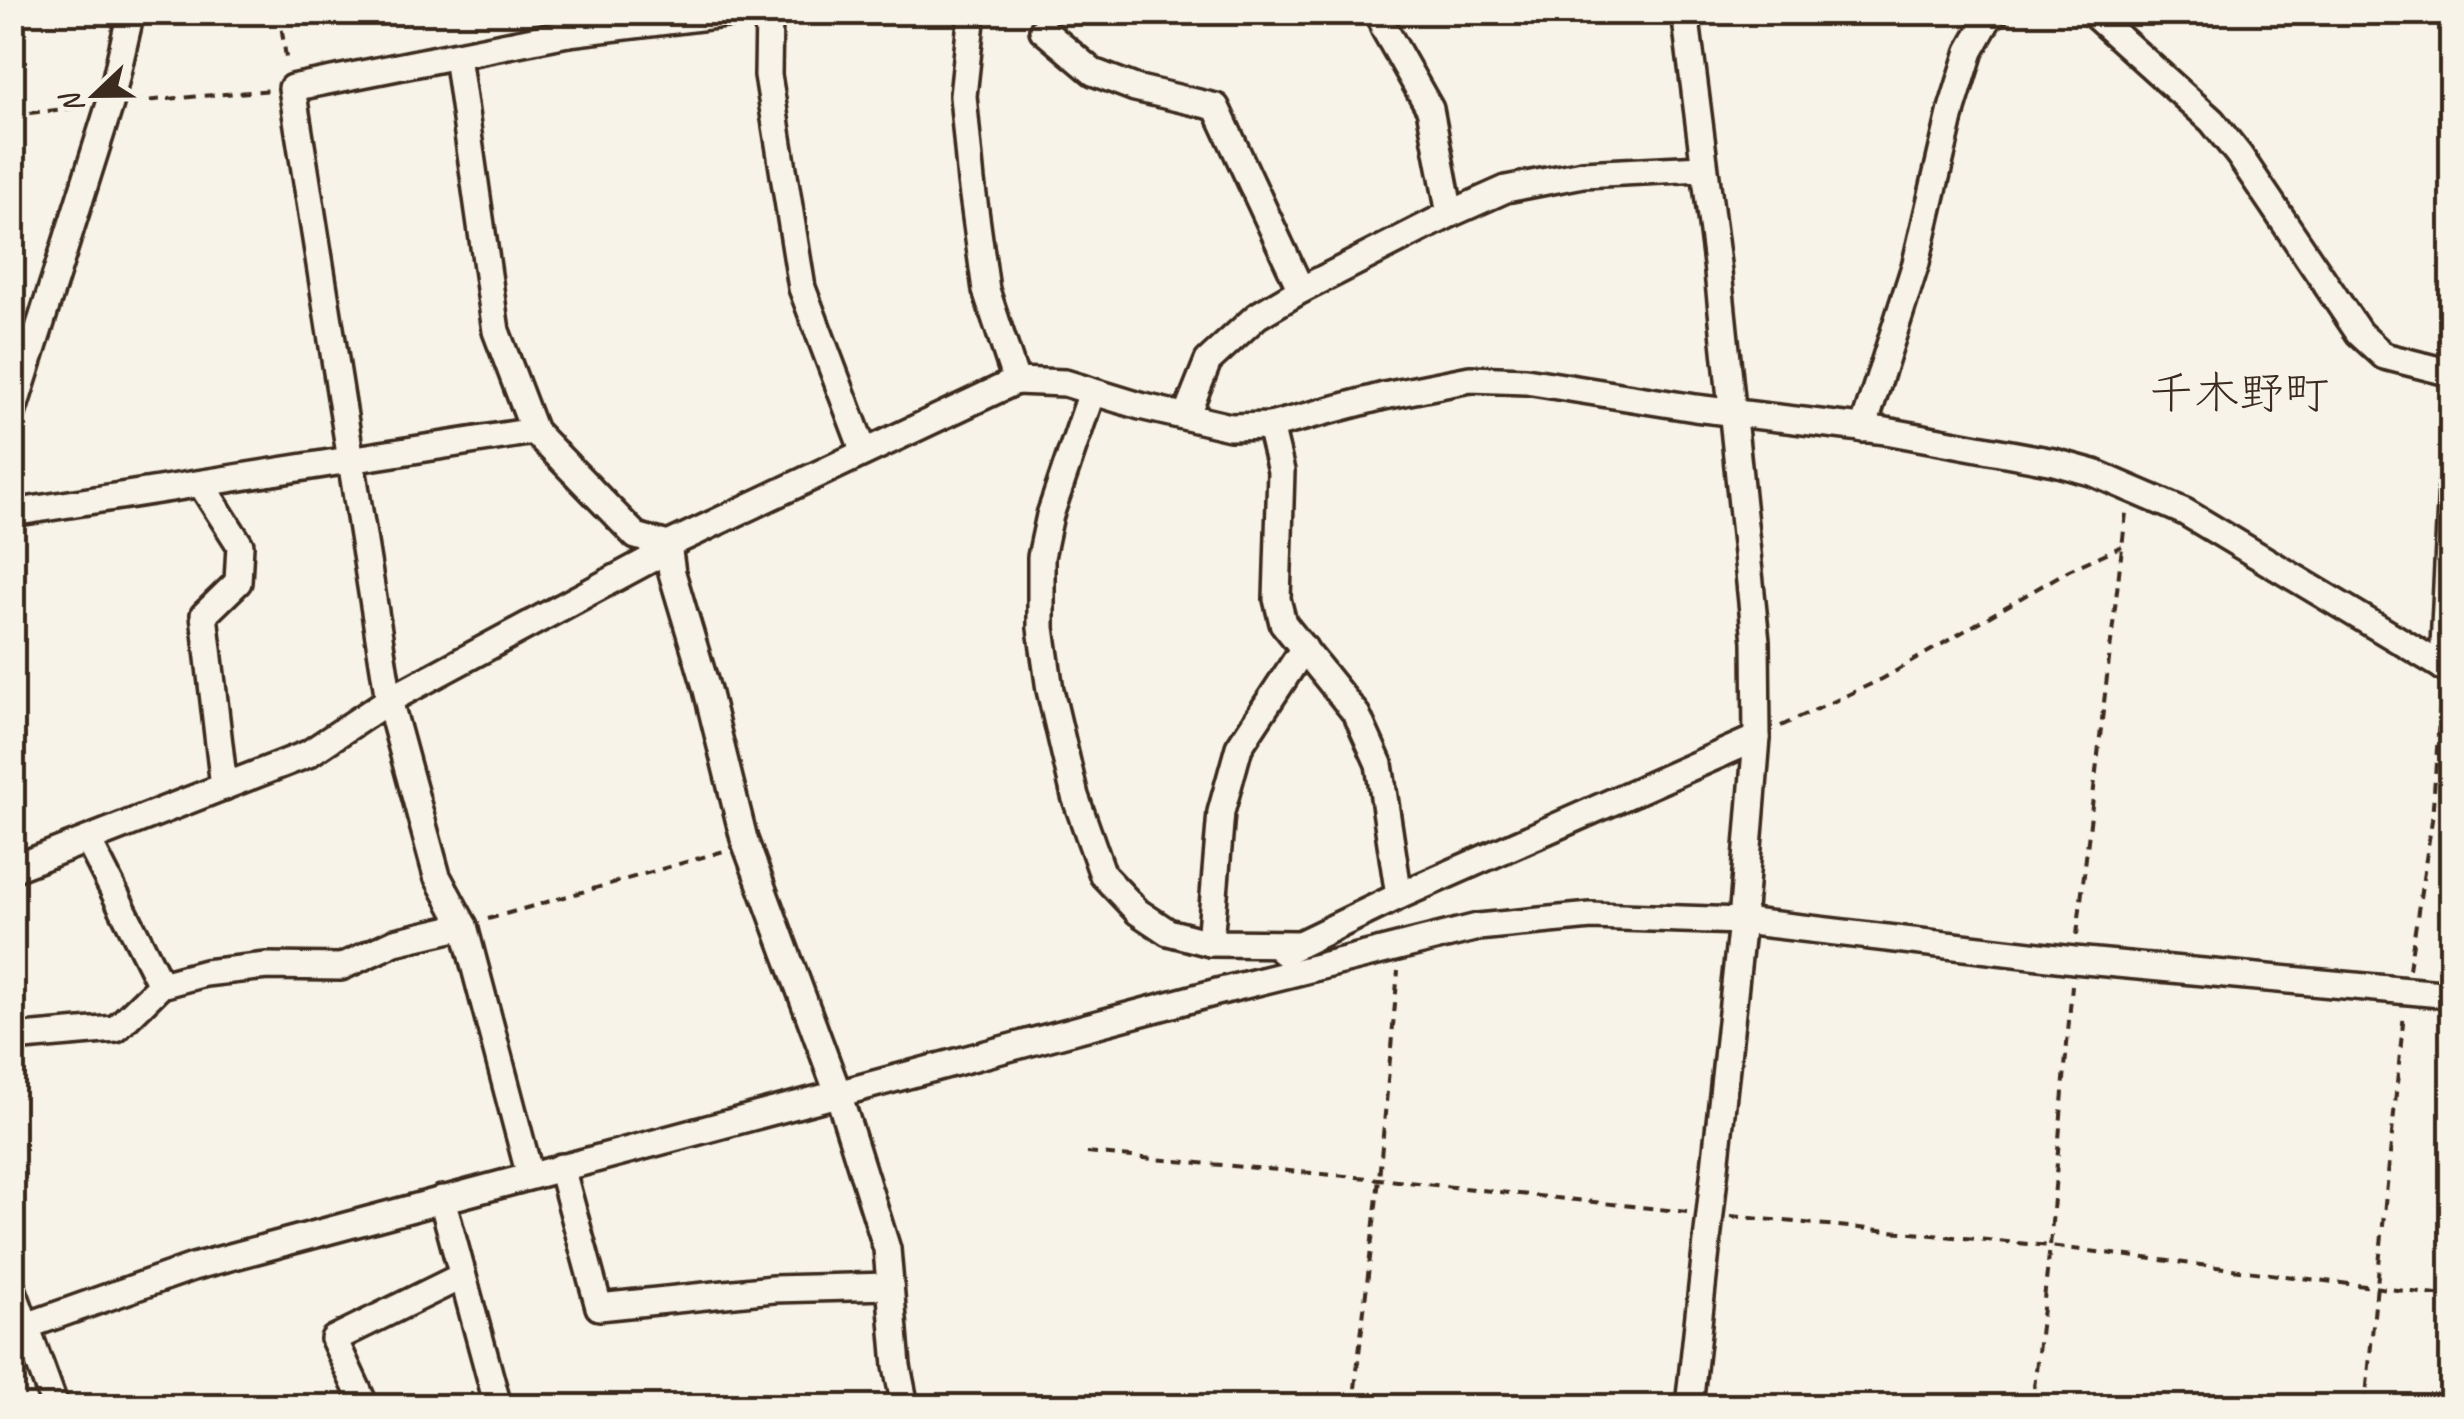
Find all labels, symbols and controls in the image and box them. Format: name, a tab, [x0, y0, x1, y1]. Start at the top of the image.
north arrow	[45, 45, 145, 145]
text: N	[51, 85, 92, 119]
district label: 千木野町	[2149, 365, 2329, 422]

